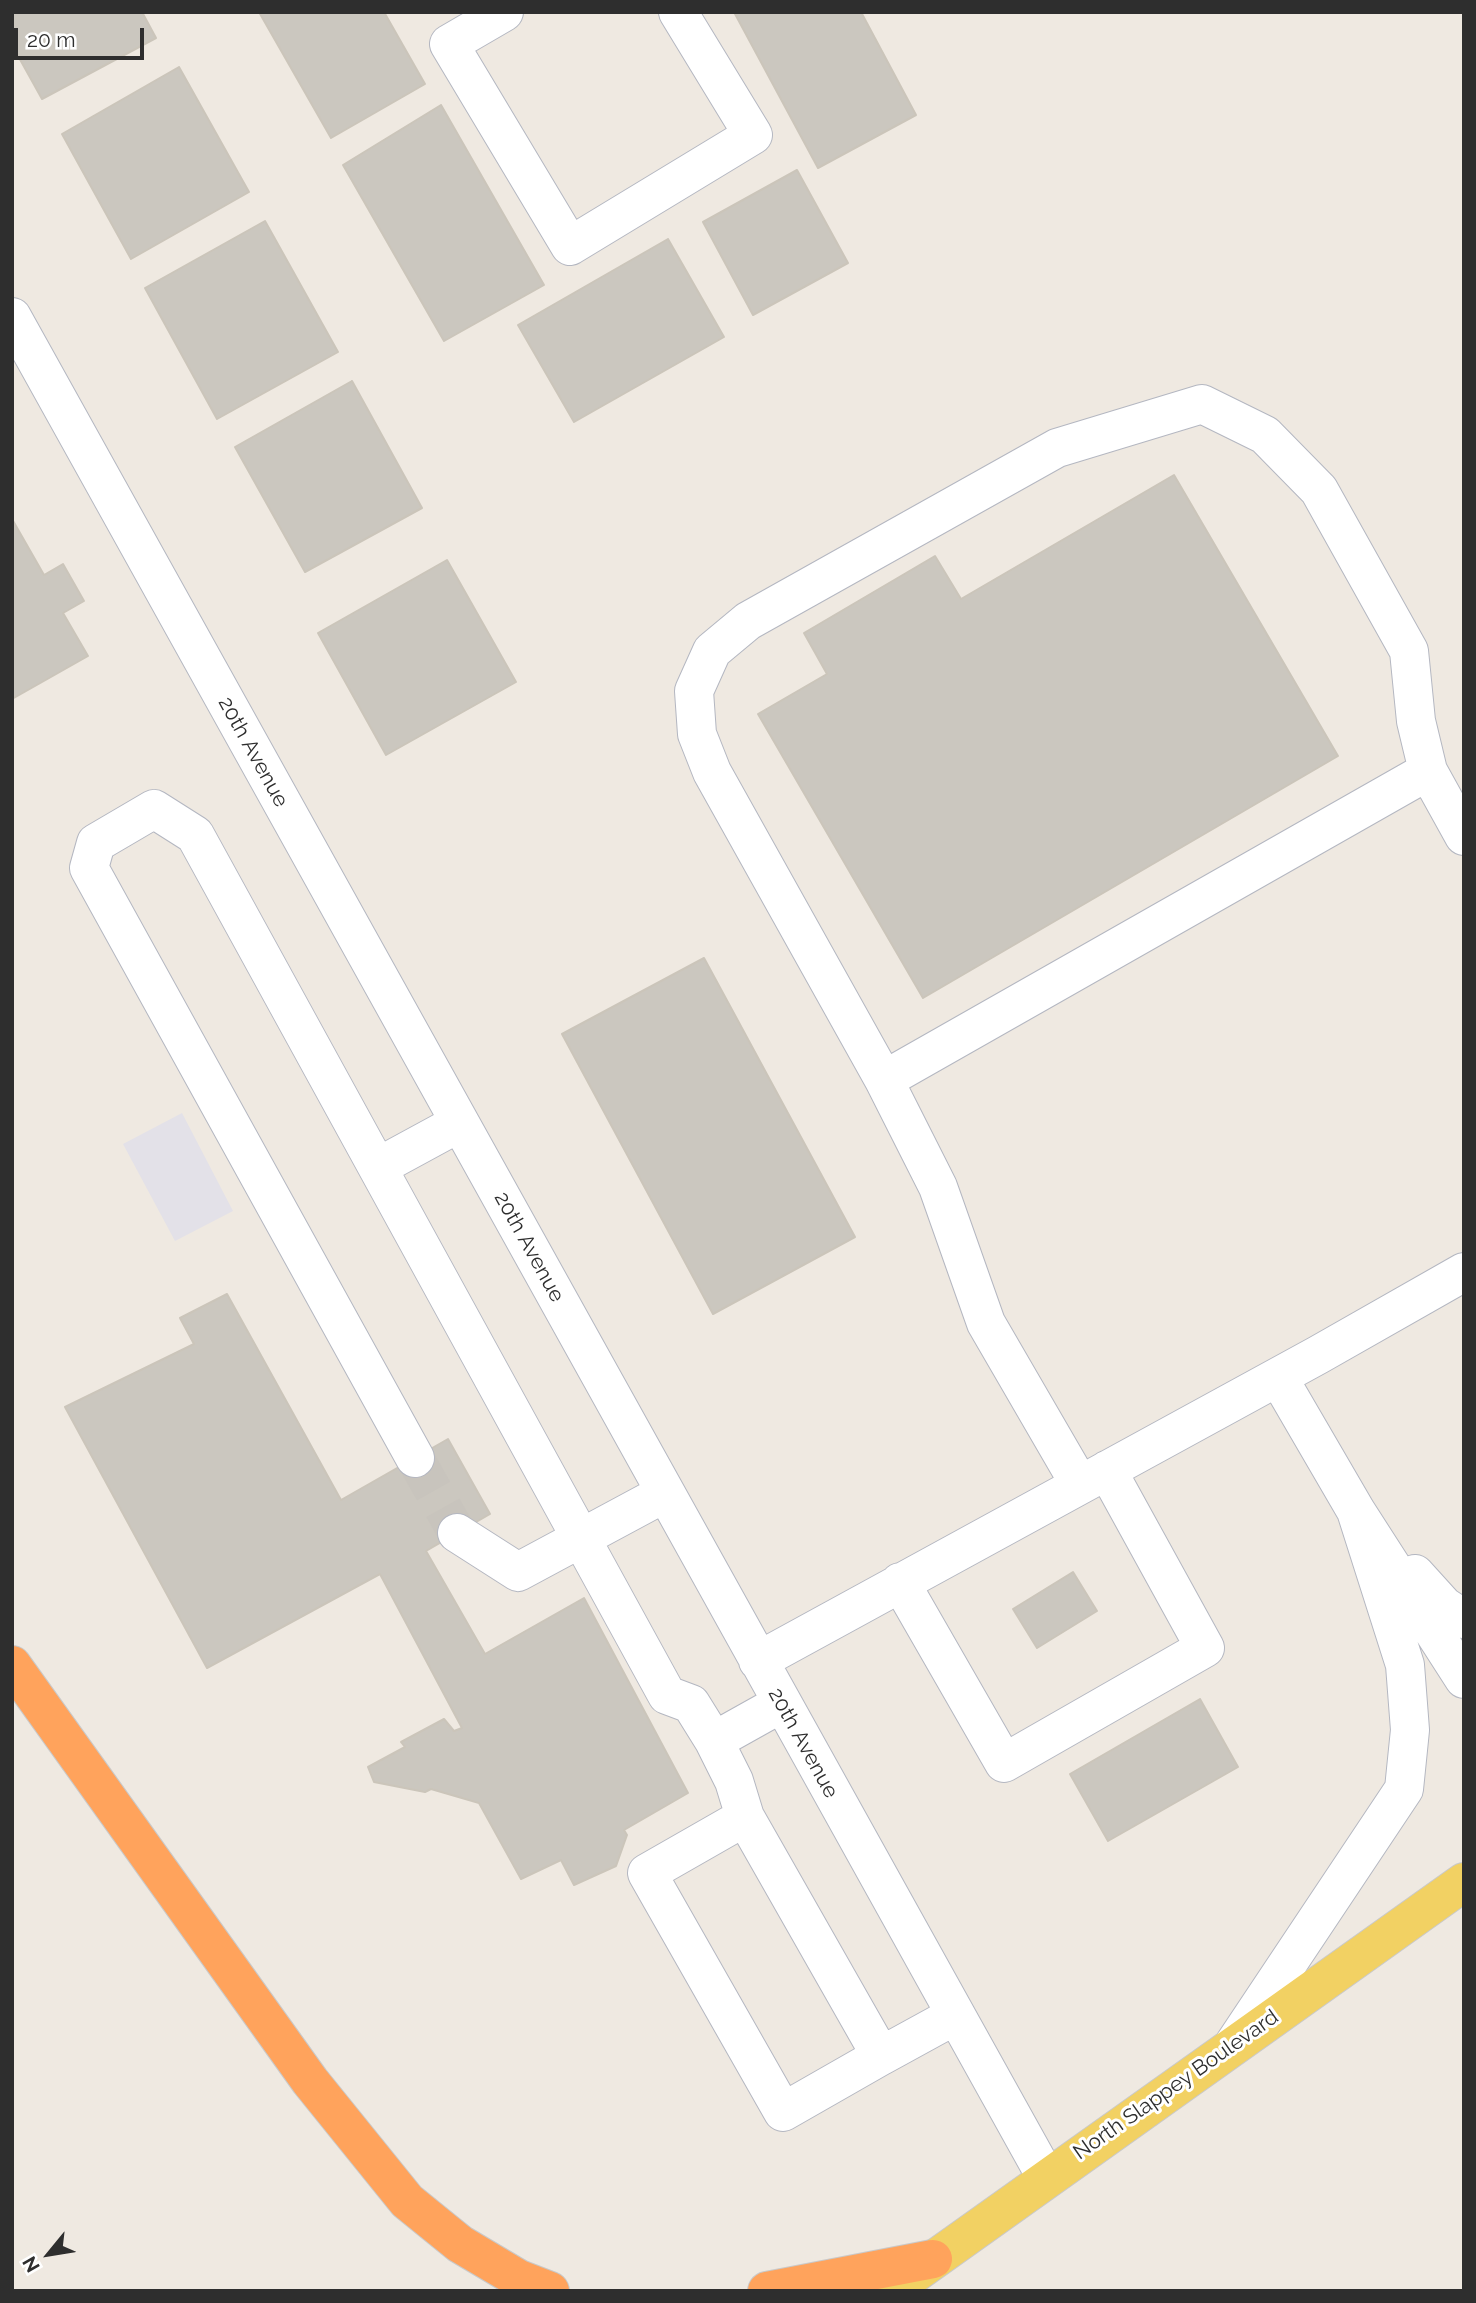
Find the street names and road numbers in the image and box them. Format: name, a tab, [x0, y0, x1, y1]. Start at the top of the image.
street label: 20th Avenue	[212, 692, 294, 812]
street label: 20th Avenue	[488, 1187, 570, 1307]
street label: 20th Avenue	[762, 1683, 844, 1803]
street label: North Slappey Boulevard	[1069, 2005, 1283, 2165]

